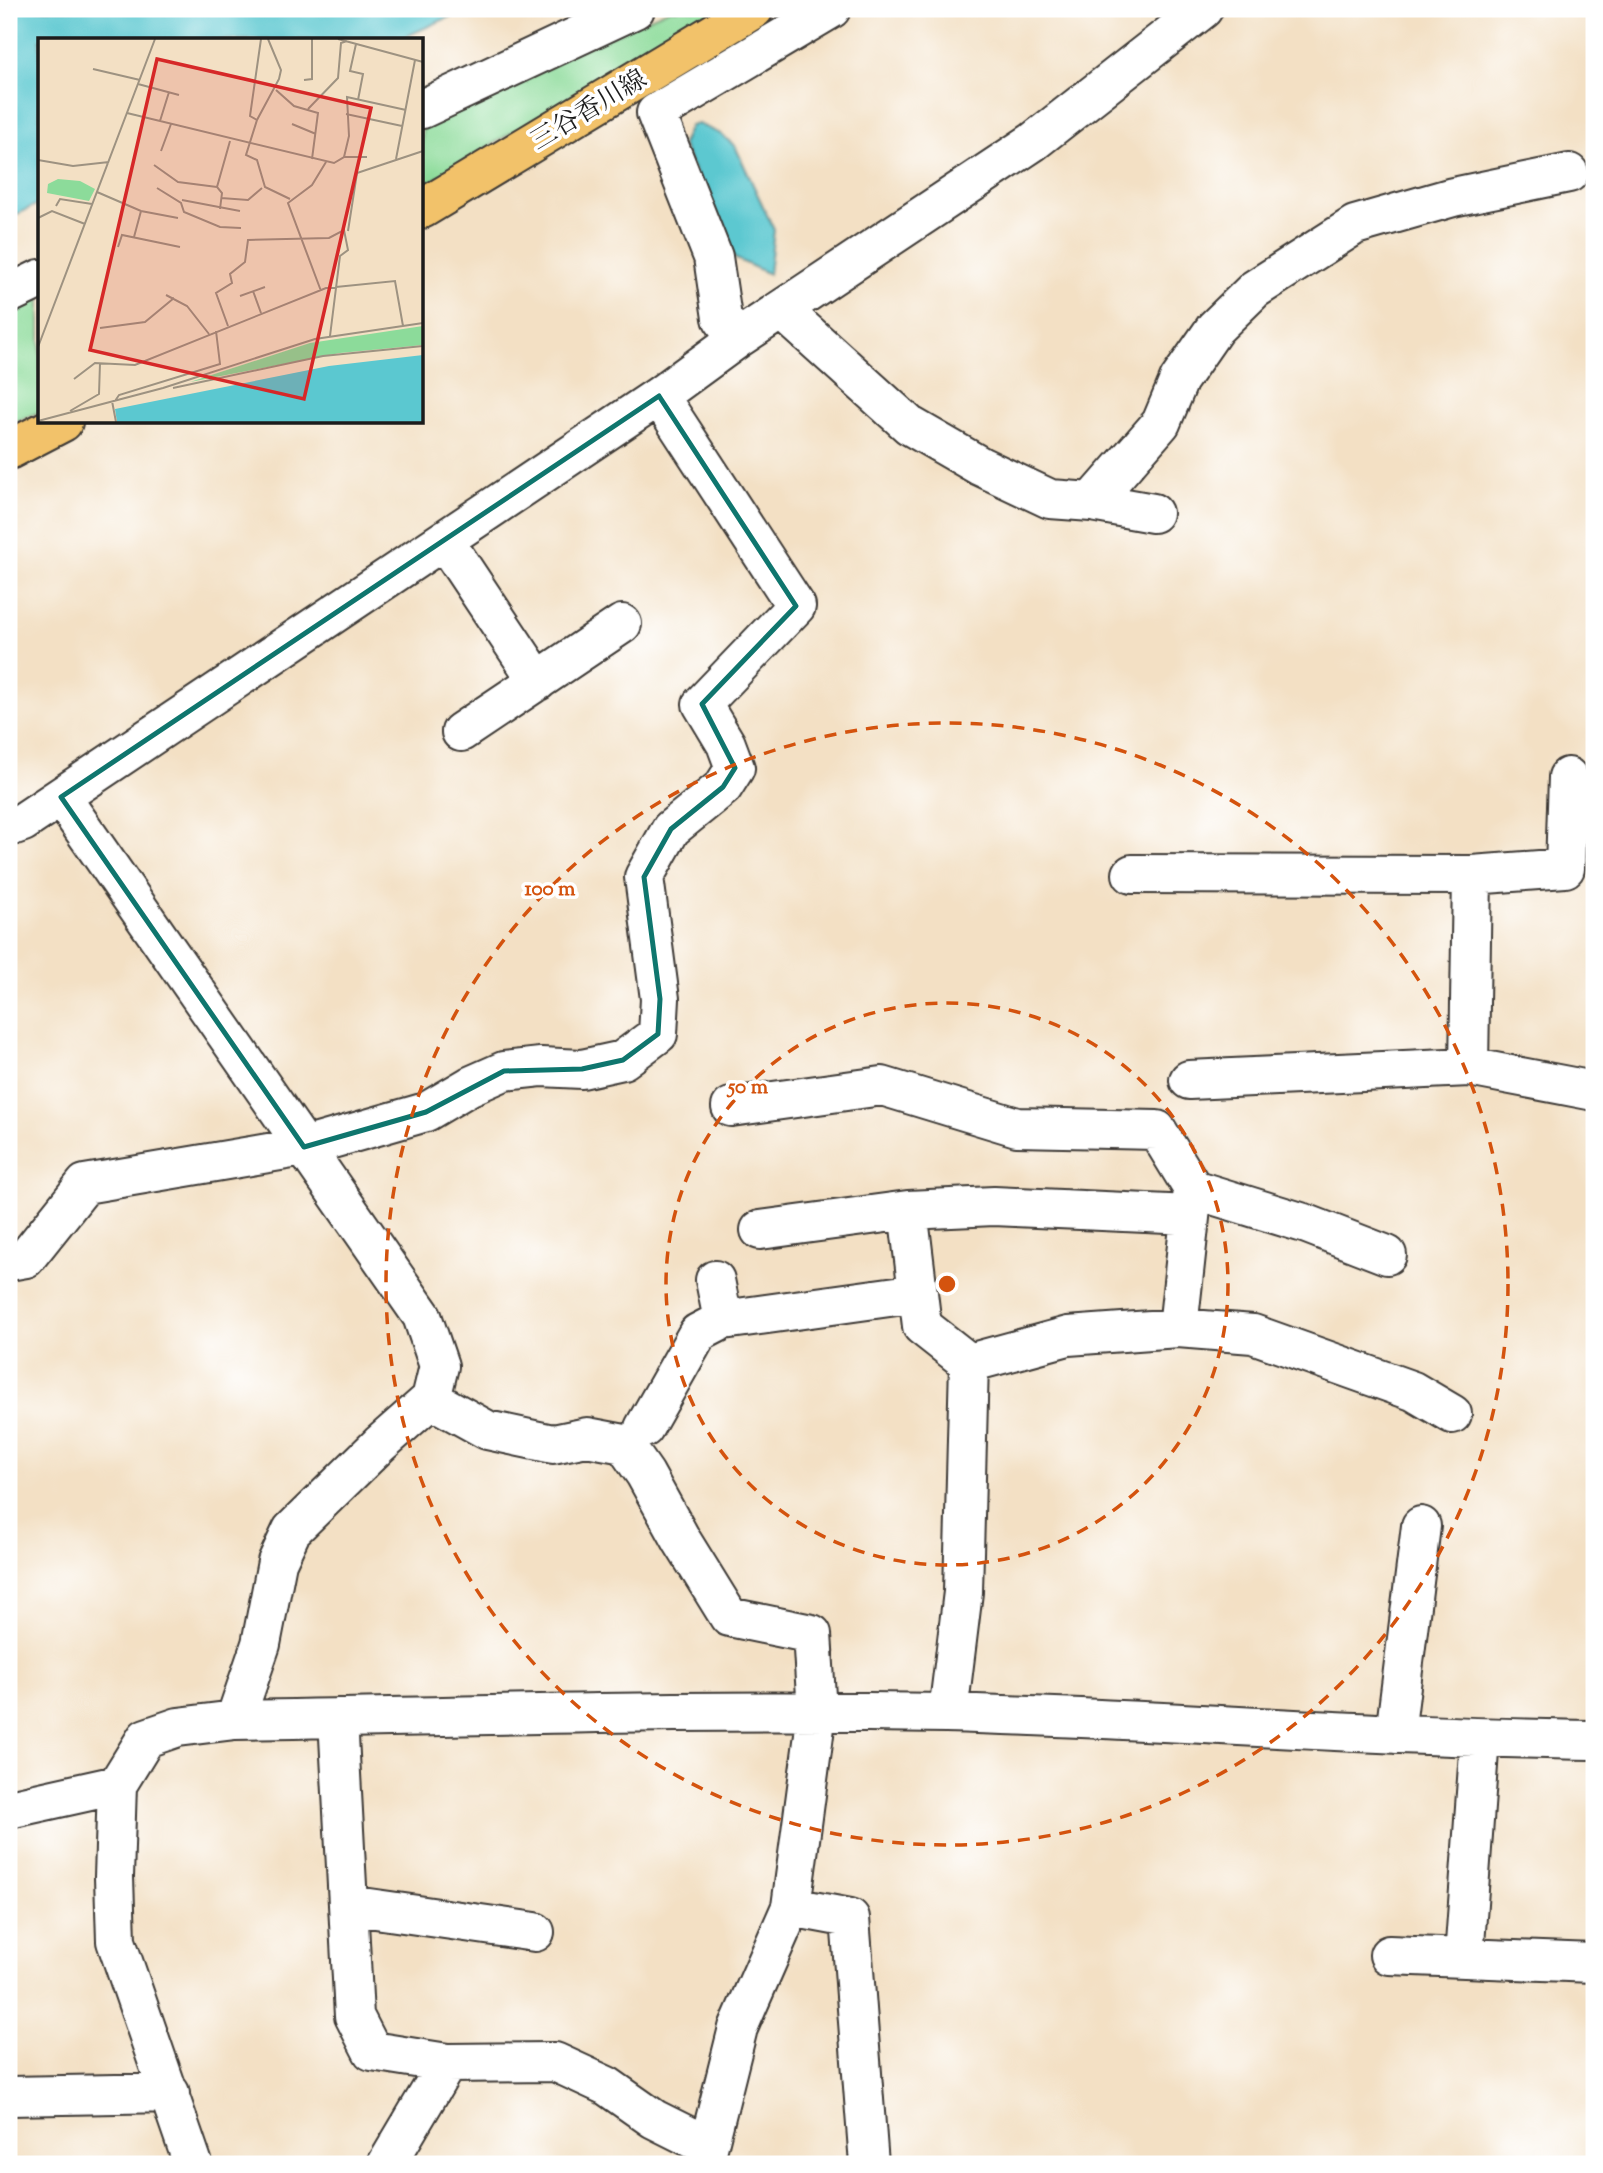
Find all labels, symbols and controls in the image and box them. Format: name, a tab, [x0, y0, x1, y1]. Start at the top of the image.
inset map	[38, 38, 424, 424]
street label: 三谷香川線	[524, 62, 655, 160]
text: 100 m	[525, 875, 576, 905]
text: 50 m	[726, 1073, 769, 1103]
centre of rings	[935, 1272, 959, 1296]

